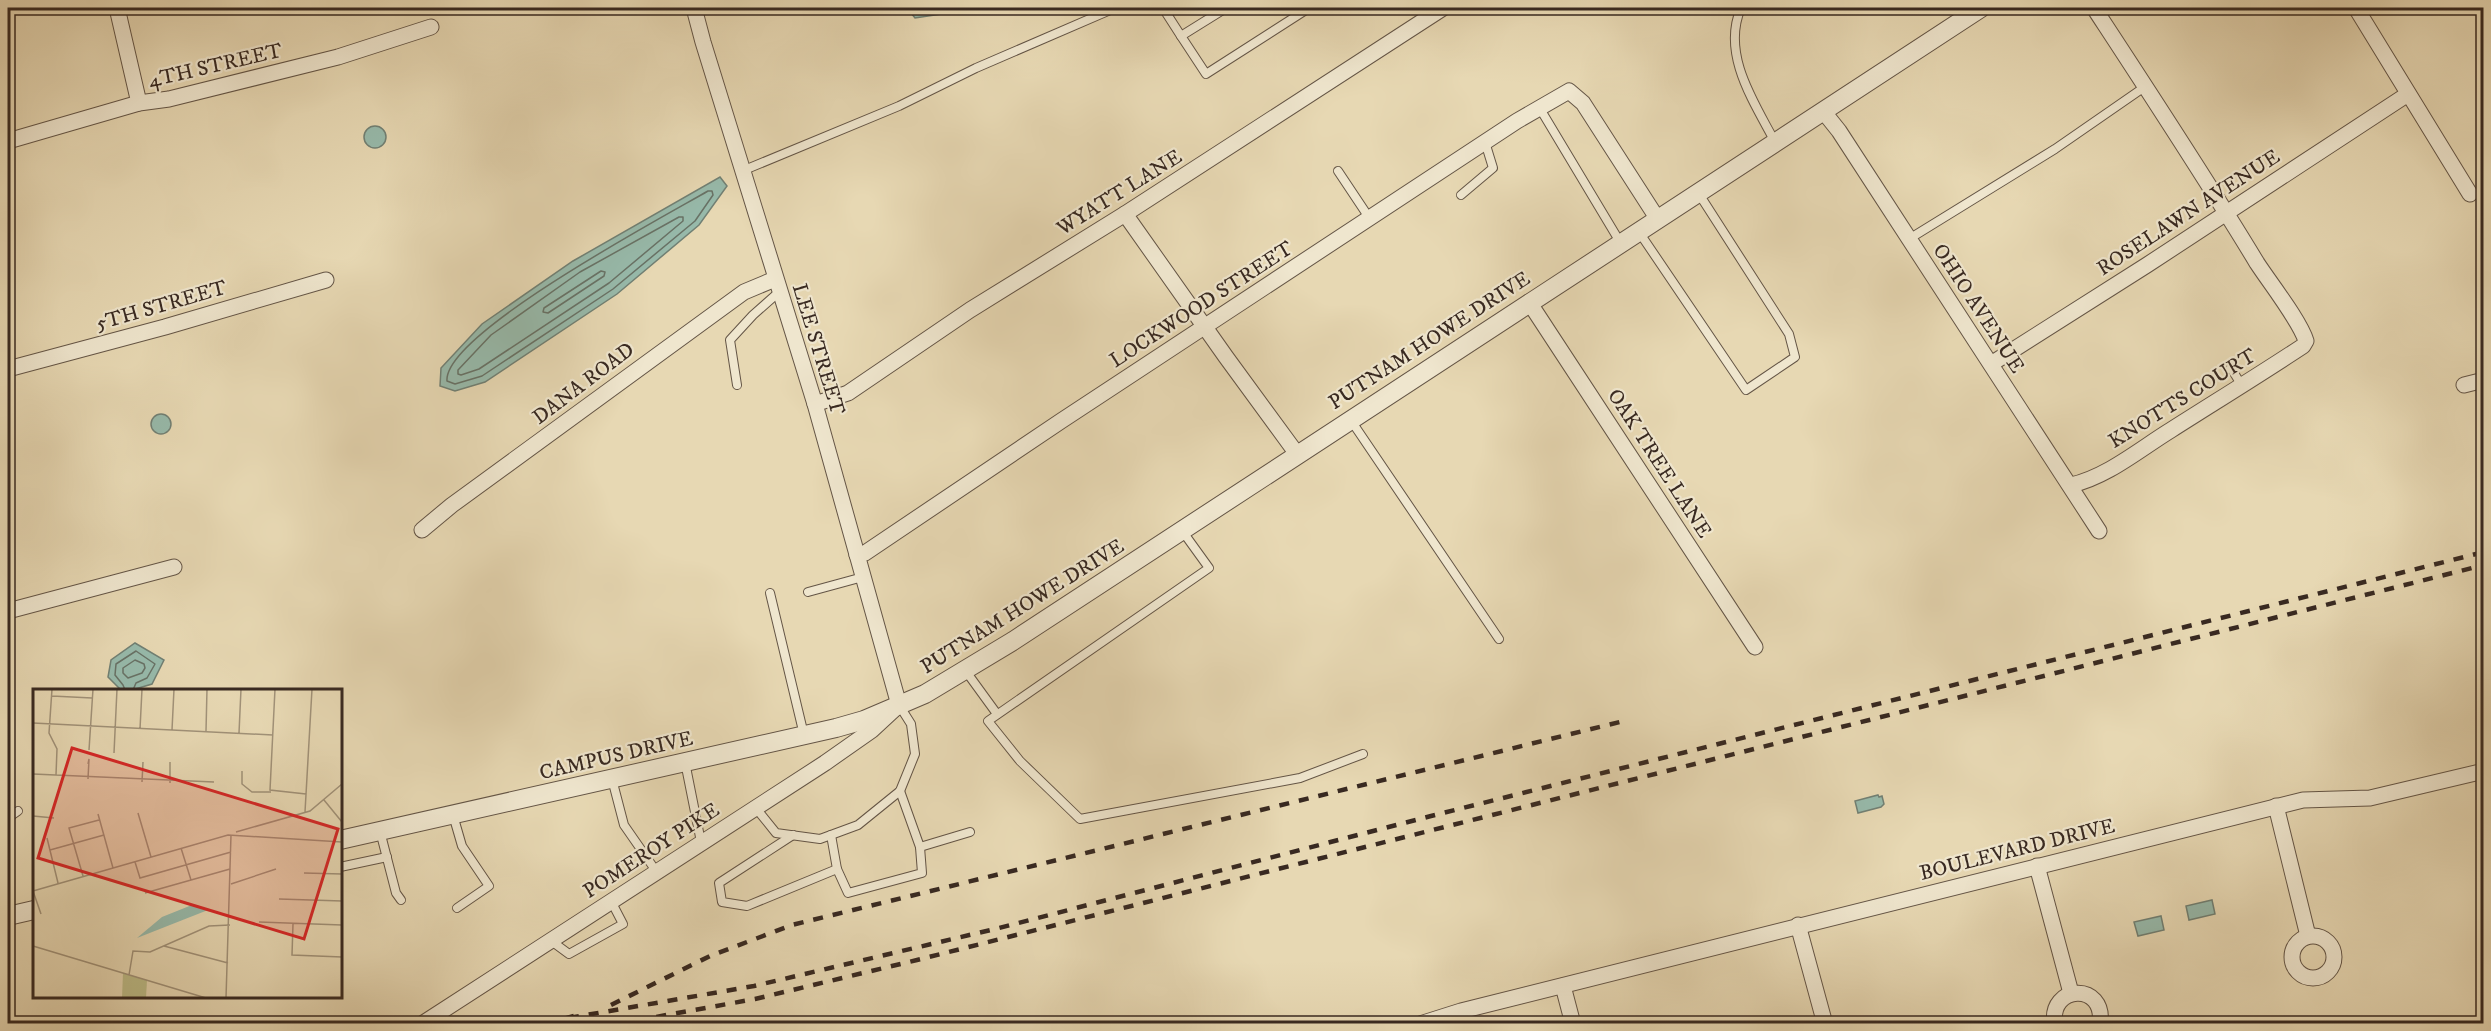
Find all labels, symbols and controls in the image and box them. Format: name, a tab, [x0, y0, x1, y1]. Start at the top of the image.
street label: 4TH STREET	[146, 38, 285, 94]
street label: WYATT LANE	[1051, 144, 1187, 242]
street label: ROSELAWN AVENUE	[2092, 144, 2285, 282]
street label: LOCKWOOD STREET	[1105, 236, 1298, 374]
street label: OHIO AVENUE	[1927, 239, 2030, 378]
street label: PUTNAM HOWE DRIVE	[1324, 266, 1535, 416]
street label: 5TH STREET	[93, 275, 230, 337]
street label: LEE STREET	[786, 281, 850, 418]
street label: DANA ROAD	[527, 337, 640, 431]
street label: KNOTTS COURT	[2104, 343, 2261, 455]
street label: OAK TREE LANE	[1601, 384, 1717, 543]
street label: PUTNAM HOWE DRIVE	[916, 533, 1129, 680]
inset map	[33, 689, 342, 998]
street label: CAMPUS DRIVE	[537, 726, 696, 786]
street label: POMEROY PIKE	[578, 797, 725, 905]
street label: BOULEVARD DRIVE	[1917, 813, 2118, 887]

